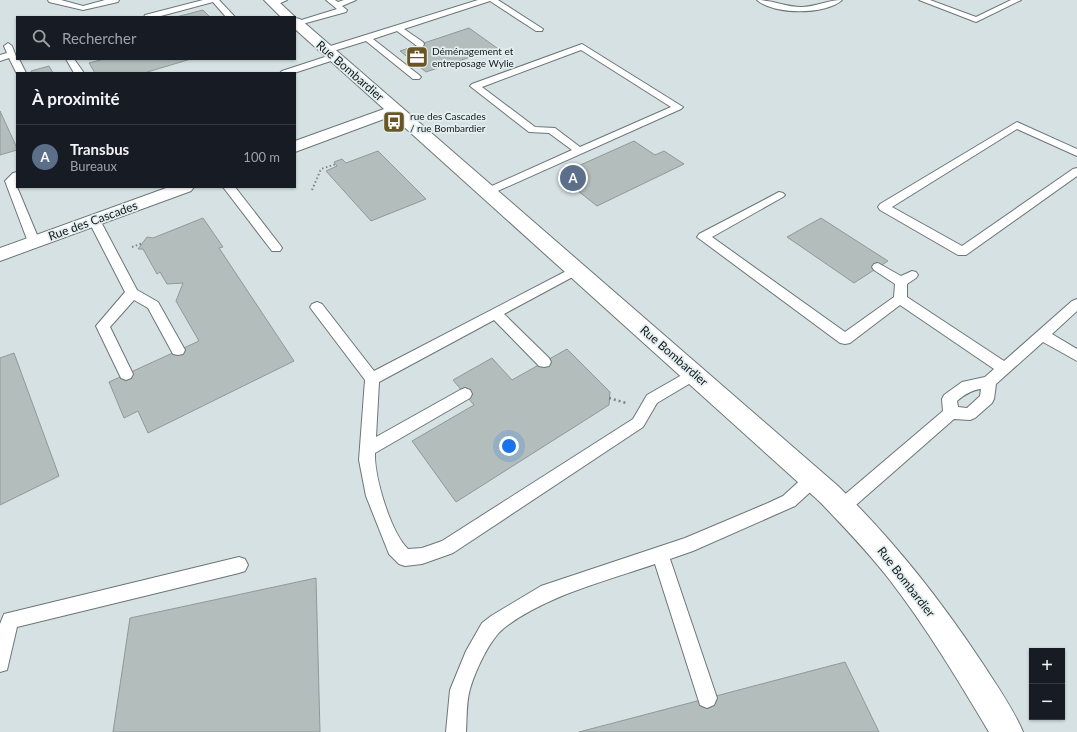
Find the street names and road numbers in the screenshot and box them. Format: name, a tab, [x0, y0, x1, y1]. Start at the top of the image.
street label: Rue Bombardier	[313, 37, 388, 105]
street label: Rue des Cascades	[46, 197, 139, 244]
street label: Rue Bombardier	[637, 322, 712, 390]
street label: Rue Bombardier	[874, 544, 939, 620]

